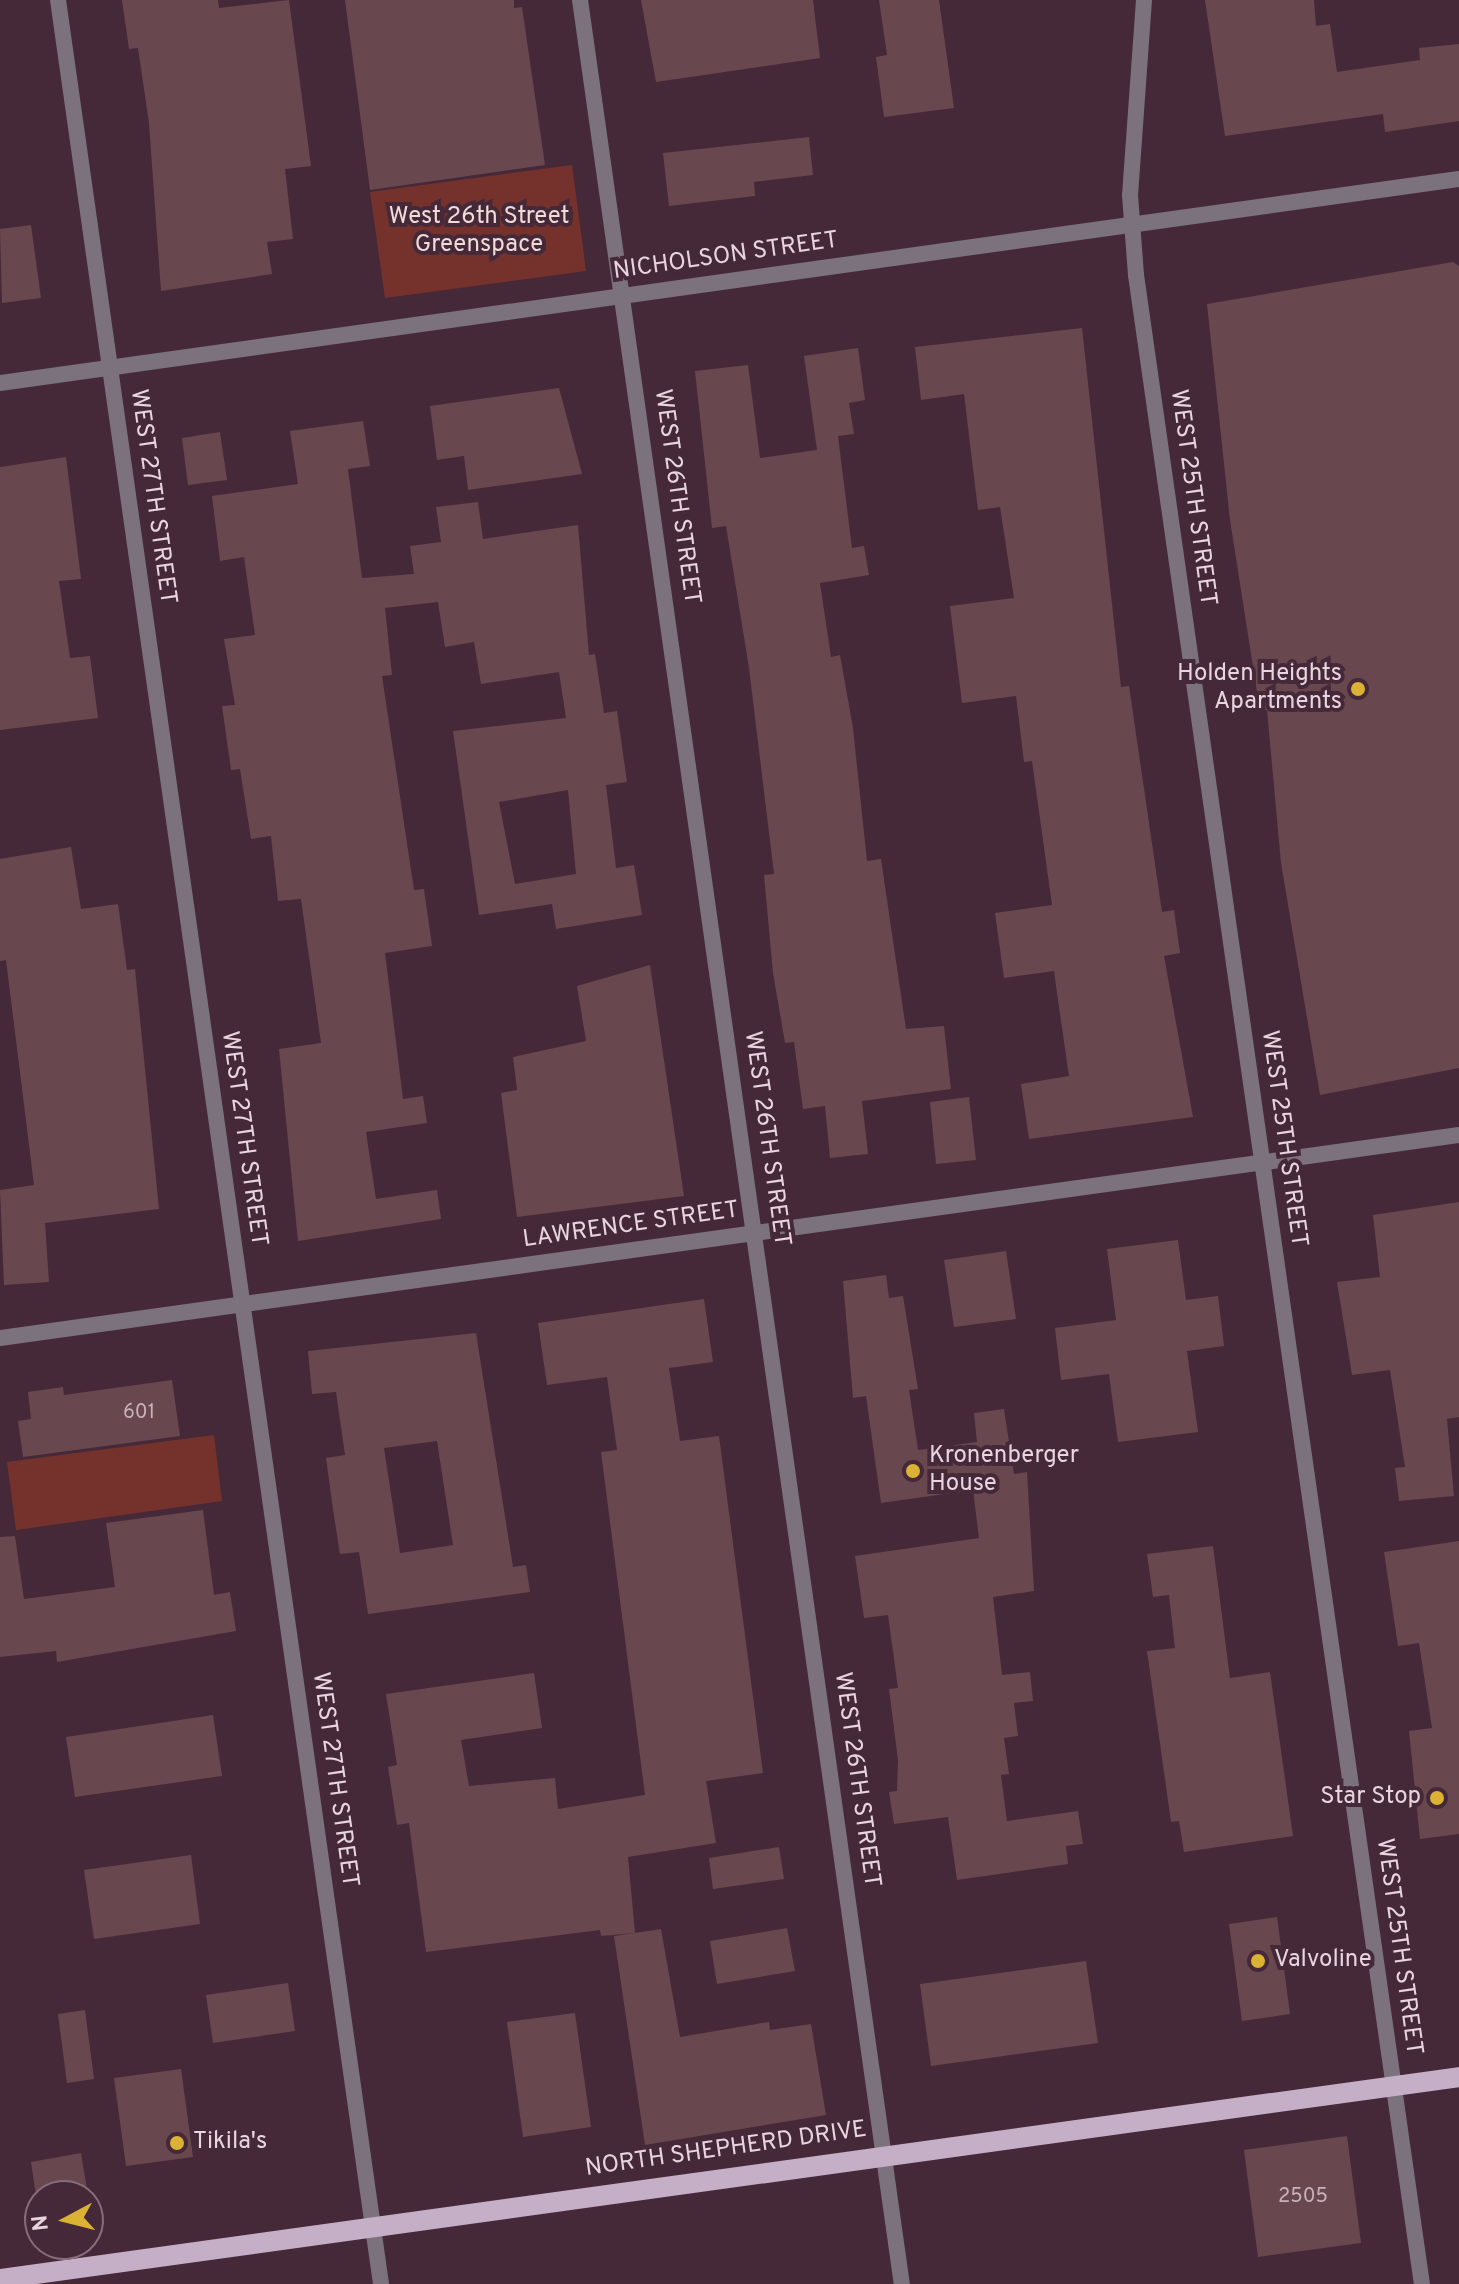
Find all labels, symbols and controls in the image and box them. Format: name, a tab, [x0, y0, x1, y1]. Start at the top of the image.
park label: West 26th Street Greenspace	[389, 204, 569, 260]
street label: NICHOLSON STREET	[612, 227, 840, 287]
street label: WEST 27TH STREET	[123, 387, 181, 607]
street label: WEST 26TH STREET	[647, 387, 705, 607]
street label: WEST 25TH STREET	[1162, 387, 1222, 609]
place label: Holden Heights Apartments	[1177, 661, 1342, 717]
marker: Holden Heights Apartments	[1349, 680, 1367, 698]
street label: WEST 25TH STREET	[1253, 1028, 1313, 1250]
street label: WEST 27TH STREET	[214, 1029, 272, 1249]
street label: WEST 26TH STREET	[737, 1029, 795, 1249]
street label: LAWRENCE STREET	[521, 1197, 741, 1255]
house number: 601	[123, 1401, 155, 1425]
place label: Kronenberger House	[929, 1443, 1079, 1499]
marker: Kronenberger House	[904, 1462, 922, 1480]
street label: WEST 27TH STREET	[305, 1670, 363, 1890]
street label: WEST 26TH STREET	[827, 1670, 885, 1890]
place label: Star Stop	[1320, 1784, 1421, 1812]
marker: Star Stop	[1428, 1789, 1446, 1807]
street label: WEST 25TH STREET	[1368, 1836, 1428, 2058]
place label: Valvoline	[1274, 1947, 1372, 1975]
marker: Valvoline	[1249, 1952, 1267, 1970]
street label: NORTH SHEPHERD DRIVE	[583, 2116, 869, 2184]
place label: Tikila's	[193, 2129, 267, 2157]
marker: Tikila's	[168, 2134, 186, 2152]
north arrow	[24, 2180, 104, 2260]
house number: 2505	[1278, 2185, 1328, 2209]
text: N	[27, 2213, 56, 2232]

